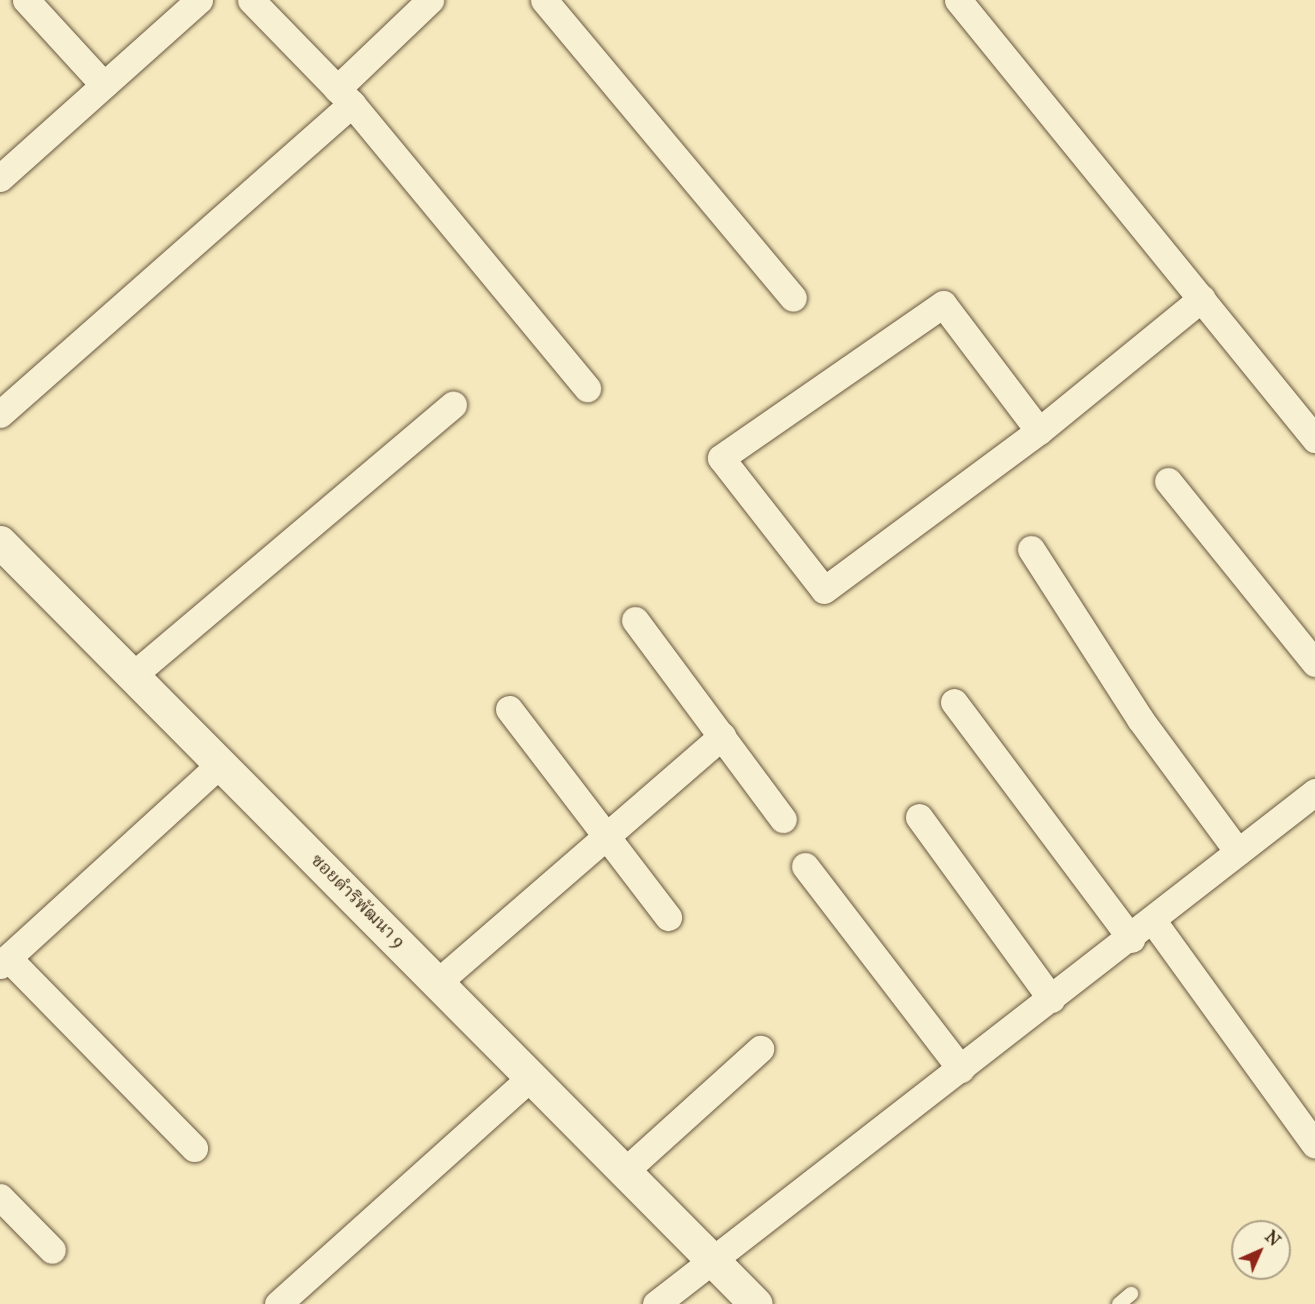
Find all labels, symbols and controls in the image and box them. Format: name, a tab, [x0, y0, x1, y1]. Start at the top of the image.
street label: ซอยดำริพัฒนา 9	[306, 849, 410, 953]
north arrow	[1231, 1220, 1291, 1280]
text: N	[1261, 1227, 1284, 1250]

